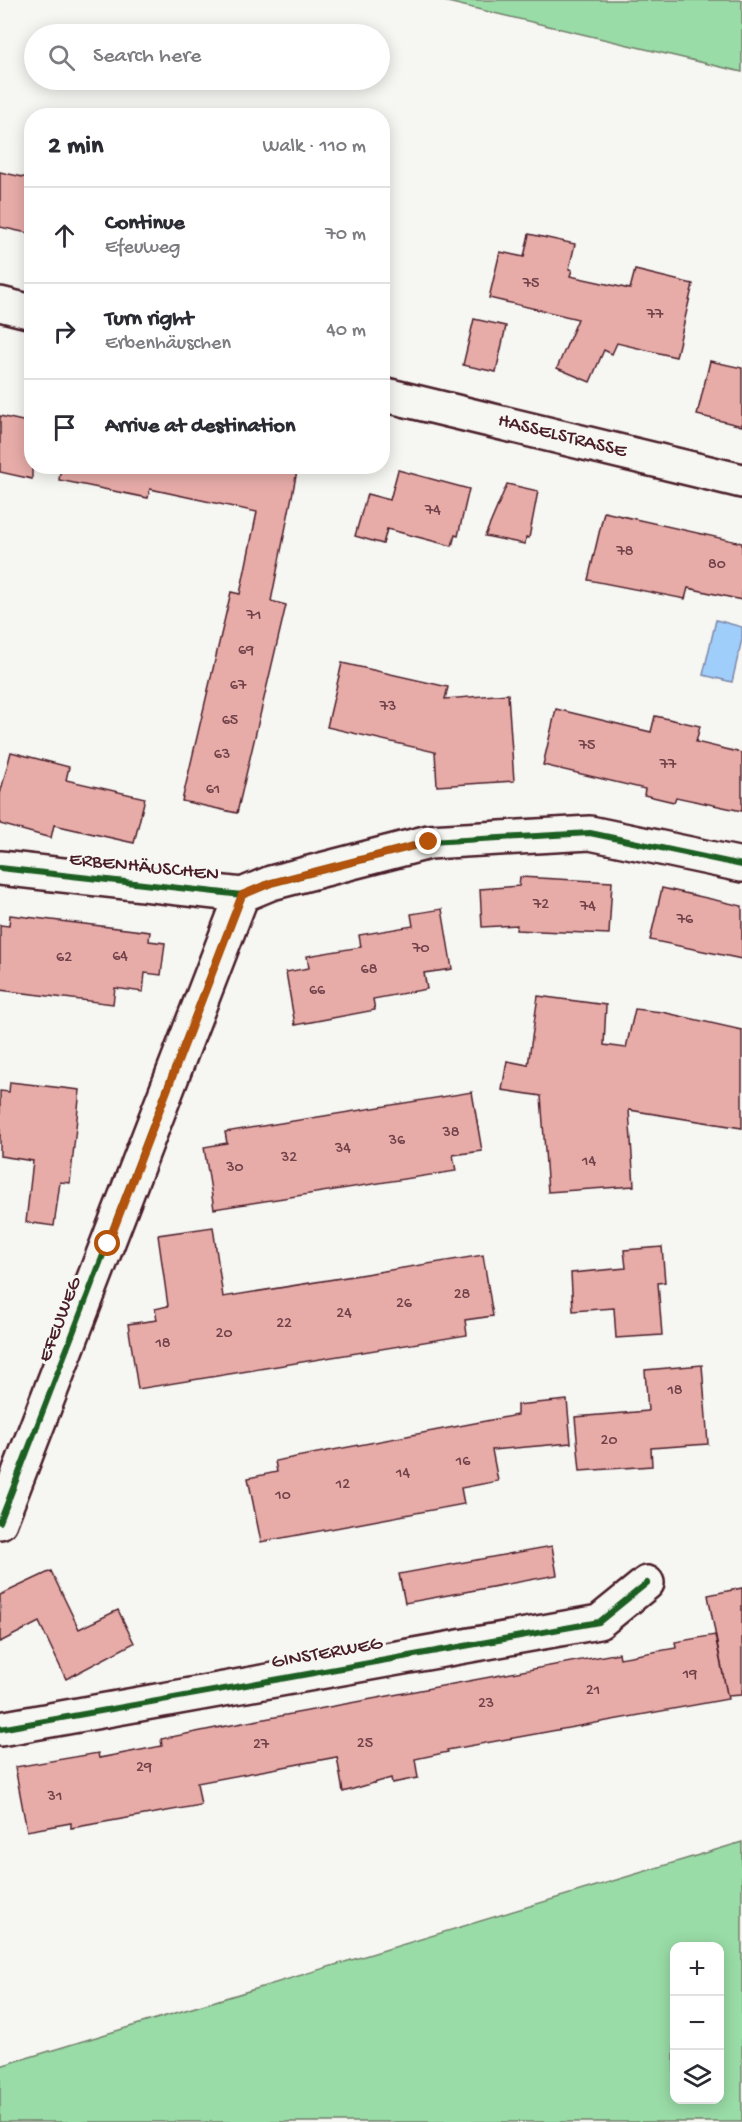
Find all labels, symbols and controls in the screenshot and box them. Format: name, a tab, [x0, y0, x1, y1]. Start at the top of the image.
search box	[24, 24, 390, 90]
icon: search	[45, 41, 78, 74]
text: Search here	[93, 44, 201, 70]
text: 2 min	[48, 132, 103, 163]
text: Walk · 110 m	[262, 136, 366, 159]
text: Continue	[105, 211, 185, 237]
icon: ahead	[48, 219, 81, 252]
text: 70 m	[325, 224, 366, 247]
text: Efeuweg	[105, 237, 181, 260]
house number: 75	[522, 275, 539, 294]
house number: 77	[646, 306, 664, 325]
text: Turn right	[105, 307, 193, 333]
icon: right	[48, 315, 81, 348]
text: 40 m	[326, 320, 366, 343]
text: Erbenhäuschen	[105, 333, 231, 356]
street label: HASSELSTRASSE	[495, 410, 630, 464]
icon: arrive	[48, 411, 81, 444]
text: Arrive at destination	[105, 414, 295, 440]
house number: 74	[424, 502, 441, 521]
house number: 78	[615, 543, 634, 562]
house number: 80	[708, 556, 726, 575]
house number: 71	[246, 607, 261, 626]
house number: 69	[238, 642, 254, 661]
house number: 67	[230, 677, 247, 696]
house number: 73	[379, 698, 396, 717]
house number: 65	[222, 712, 238, 731]
house number: 75	[578, 737, 595, 756]
house number: 63	[214, 746, 230, 765]
house number: 77	[659, 756, 677, 775]
house number: 61	[206, 781, 220, 800]
route end	[415, 828, 441, 854]
street label: ERBENHÄUSCHEN	[68, 849, 220, 887]
house number: 72	[532, 896, 549, 915]
house number: 74	[579, 898, 596, 917]
house number: 76	[676, 911, 694, 930]
house number: 70	[411, 940, 430, 959]
house number: 64	[112, 948, 128, 967]
house number: 62	[56, 949, 72, 968]
house number: 68	[361, 961, 378, 980]
house number: 66	[309, 982, 326, 1001]
house number: 38	[441, 1124, 460, 1143]
house number: 36	[388, 1132, 406, 1151]
house number: 34	[334, 1140, 351, 1159]
house number: 32	[280, 1149, 297, 1168]
house number: 14	[581, 1153, 596, 1172]
house number: 30	[225, 1159, 244, 1178]
route start	[94, 1230, 120, 1256]
street label: EFEUWEG	[34, 1273, 88, 1366]
house number: 28	[454, 1286, 471, 1305]
house number: 26	[396, 1295, 413, 1314]
house number: 24	[336, 1305, 352, 1324]
house number: 22	[276, 1315, 292, 1334]
house number: 20	[216, 1325, 232, 1344]
house number: 18	[154, 1335, 171, 1354]
house number: 18	[666, 1382, 683, 1401]
house number: 20	[601, 1432, 617, 1451]
house number: 16	[455, 1453, 471, 1472]
house number: 14	[395, 1465, 410, 1484]
house number: 12	[335, 1476, 350, 1495]
house number: 10	[274, 1487, 291, 1506]
street label: GINSTERWEG	[270, 1633, 386, 1675]
house number: 19	[682, 1666, 697, 1685]
house number: 21	[586, 1682, 600, 1701]
house number: 23	[478, 1695, 494, 1714]
house number: 25	[357, 1735, 373, 1754]
house number: 27	[253, 1736, 270, 1755]
house number: 29	[136, 1759, 152, 1778]
house number: 31	[47, 1788, 62, 1807]
map controls	[670, 1942, 724, 2104]
button: +	[670, 1942, 724, 1996]
button: −	[670, 1996, 724, 2050]
button: layers	[670, 2050, 724, 2104]

